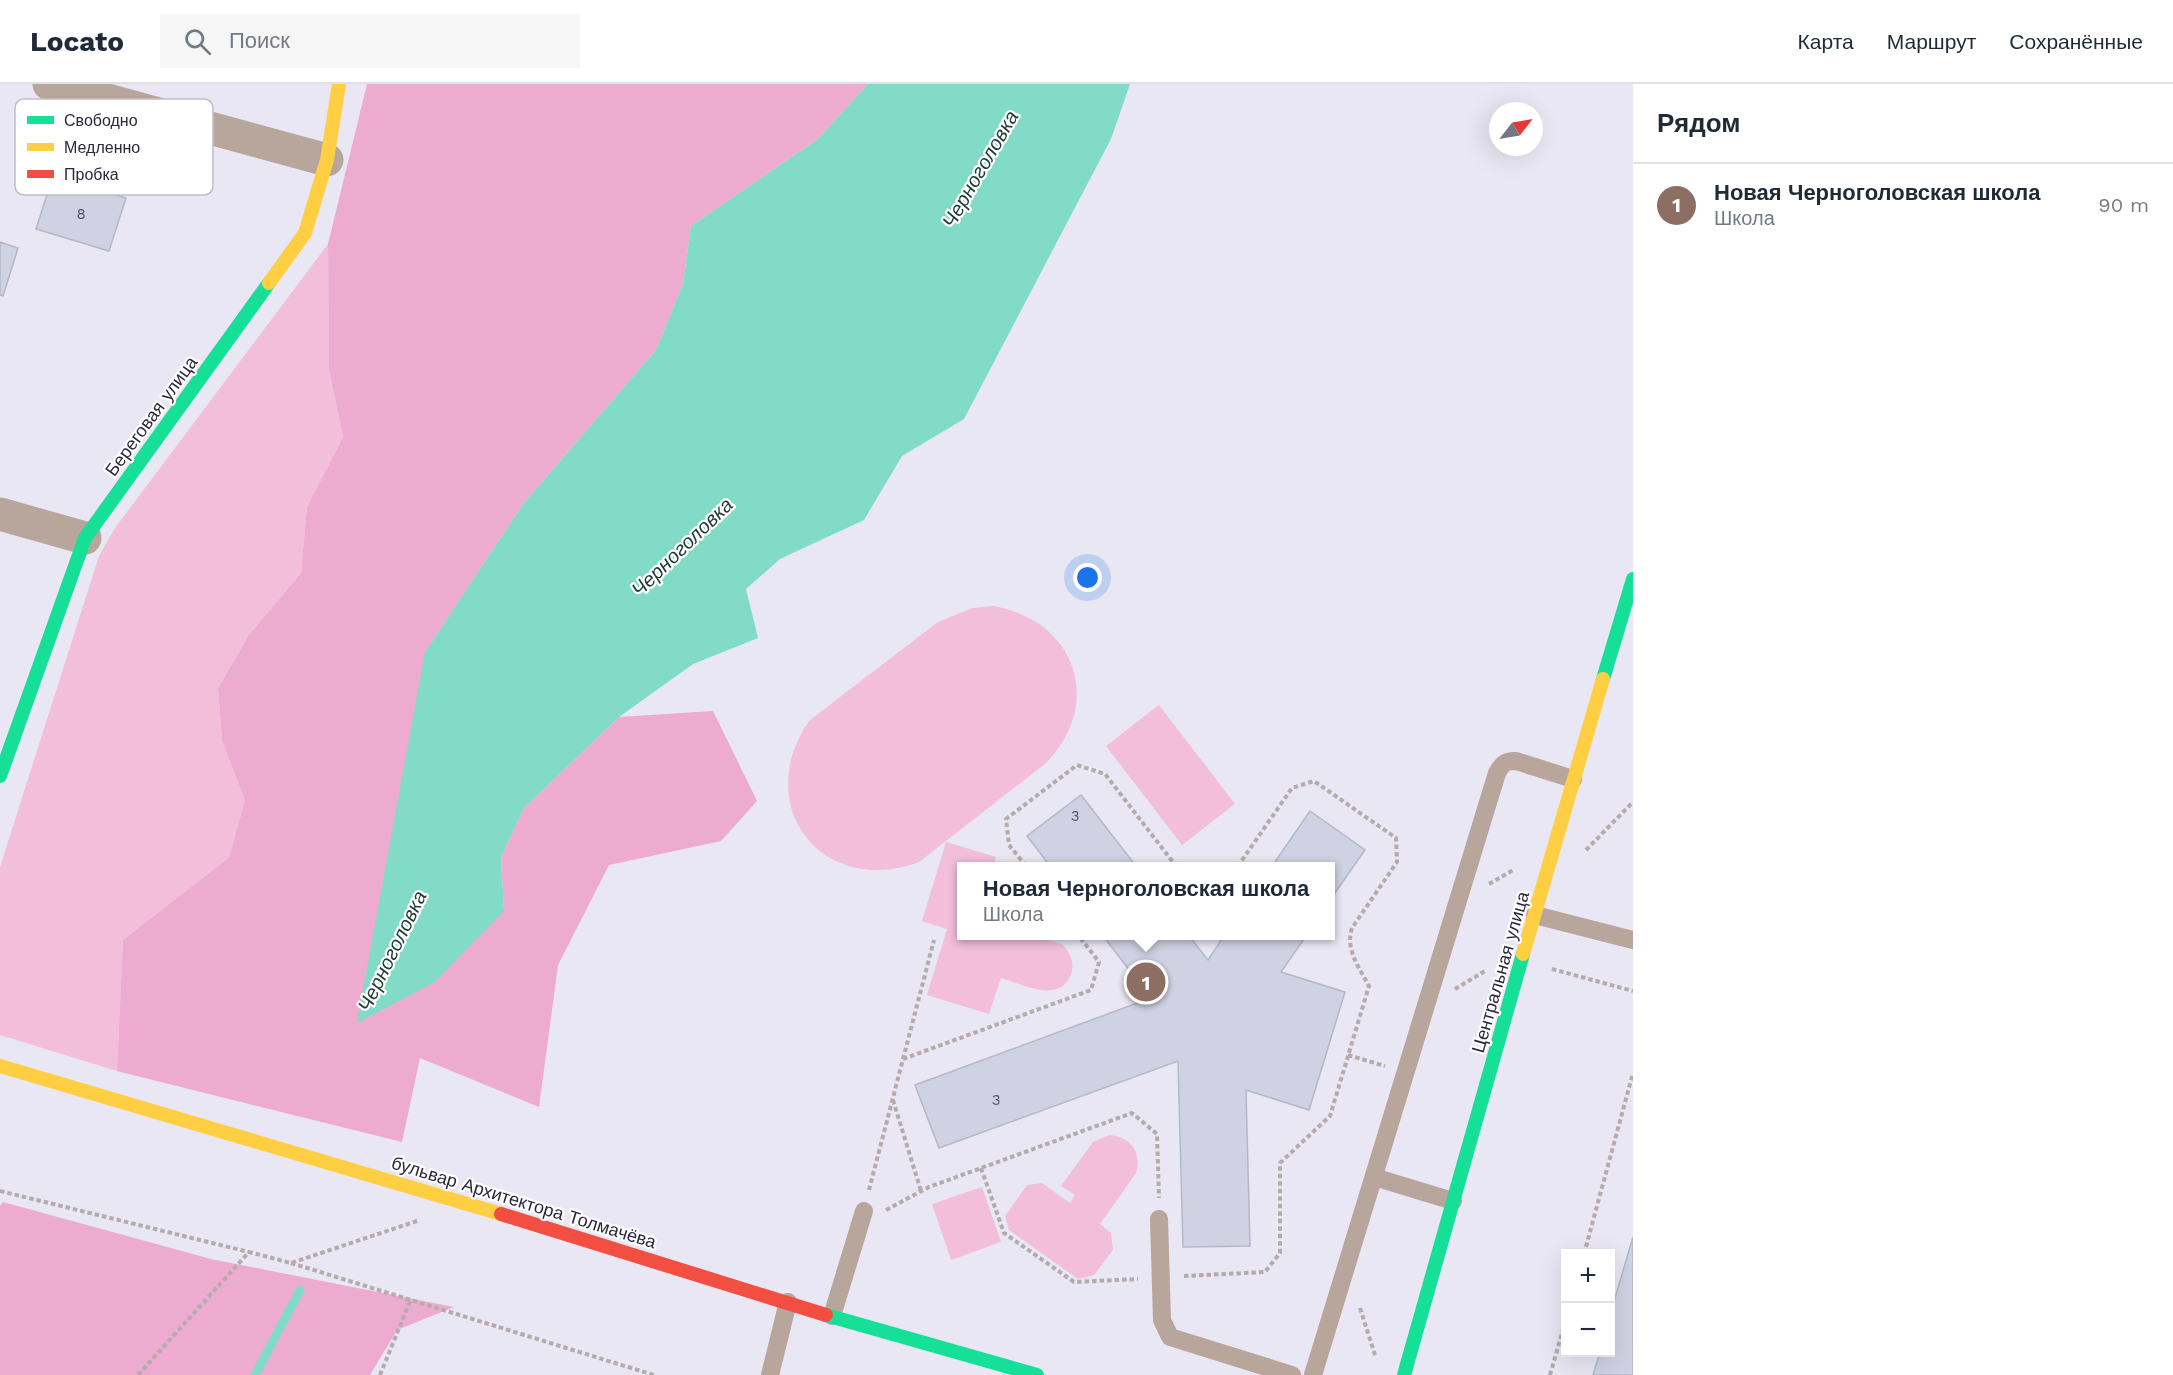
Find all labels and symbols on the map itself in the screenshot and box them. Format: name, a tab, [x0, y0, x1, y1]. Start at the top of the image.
legend	[15, 99, 213, 195]
north arrow	[1489, 102, 1543, 156]
water label: Черноголовка	[937, 106, 1023, 232]
text: Свободно	[64, 111, 138, 130]
text: Медленно	[64, 138, 140, 157]
text: Пробка	[64, 165, 119, 184]
house number: 8	[76, 205, 86, 223]
street label: Береговая улица	[101, 351, 202, 480]
water label: Черноголовка	[626, 493, 738, 601]
your location	[1073, 563, 1102, 592]
house number: 3	[1071, 807, 1079, 825]
water label: Черноголовка	[352, 887, 432, 1015]
street label: Центральная улица	[1467, 888, 1533, 1055]
pin: 1	[1126, 960, 1166, 1004]
house number: 3	[992, 1091, 1000, 1109]
street label: бульвар Архитектора Толмачёва	[389, 1152, 660, 1253]

